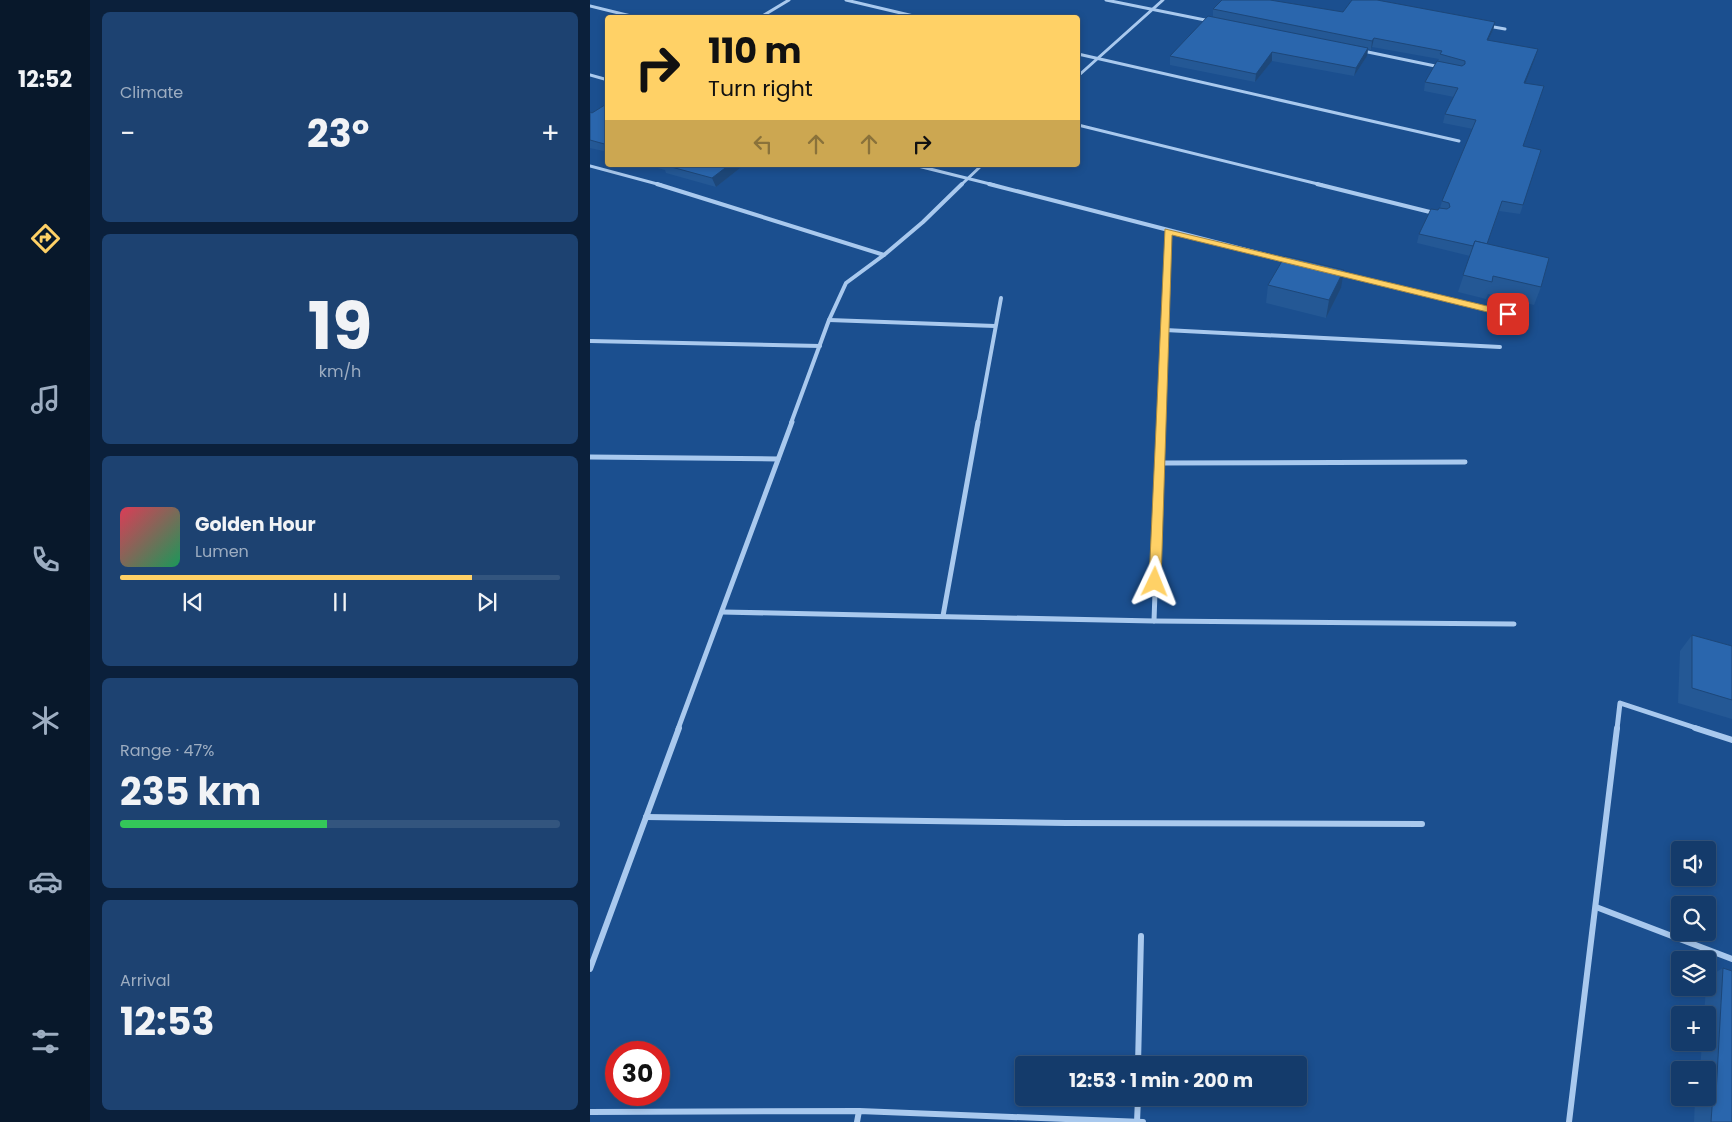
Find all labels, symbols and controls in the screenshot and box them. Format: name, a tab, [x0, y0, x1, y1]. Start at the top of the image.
text: 110 m	[708, 26, 802, 75]
icon: right	[625, 35, 690, 100]
text: 12:52	[18, 64, 72, 95]
text: Turn right	[708, 73, 813, 104]
text: Climate	[120, 81, 183, 104]
text: 23°	[307, 107, 369, 160]
text: −	[120, 114, 135, 153]
text: +	[541, 114, 560, 153]
icon: left	[749, 130, 777, 158]
icon: ahead	[802, 130, 830, 158]
icon: ahead	[855, 130, 883, 158]
icon: right	[908, 130, 936, 158]
icon: directions	[28, 221, 63, 256]
text: 19	[308, 281, 372, 372]
pin	[1487, 293, 1529, 335]
icon: arrive	[1494, 300, 1522, 328]
text: km/h	[319, 360, 361, 383]
icon: music	[28, 382, 63, 417]
text: Golden Hour	[195, 511, 316, 538]
text: Lumen	[195, 540, 249, 563]
icon: phone	[28, 542, 63, 577]
position arrow	[1128, 555, 1180, 607]
icon: previous	[179, 588, 207, 616]
icon: pause	[326, 588, 354, 616]
icon: next	[473, 588, 501, 616]
icon: climate	[28, 703, 63, 738]
text: Range · 47%	[120, 739, 214, 762]
text: 235 km	[120, 765, 261, 818]
map controls	[1671, 841, 1716, 1106]
button: sound	[1671, 841, 1716, 886]
icon: car	[28, 864, 63, 899]
button: search	[1671, 896, 1716, 941]
button: layers	[1671, 951, 1716, 996]
text: Arrival	[120, 969, 170, 992]
text: 12:53	[120, 995, 214, 1048]
button: +	[1671, 1006, 1716, 1051]
icon: filters	[28, 1024, 63, 1059]
speed limit sign: 30	[605, 1041, 670, 1106]
button: −	[1671, 1061, 1716, 1106]
text: 12:53 · 1 min · 200 m	[1069, 1067, 1253, 1094]

